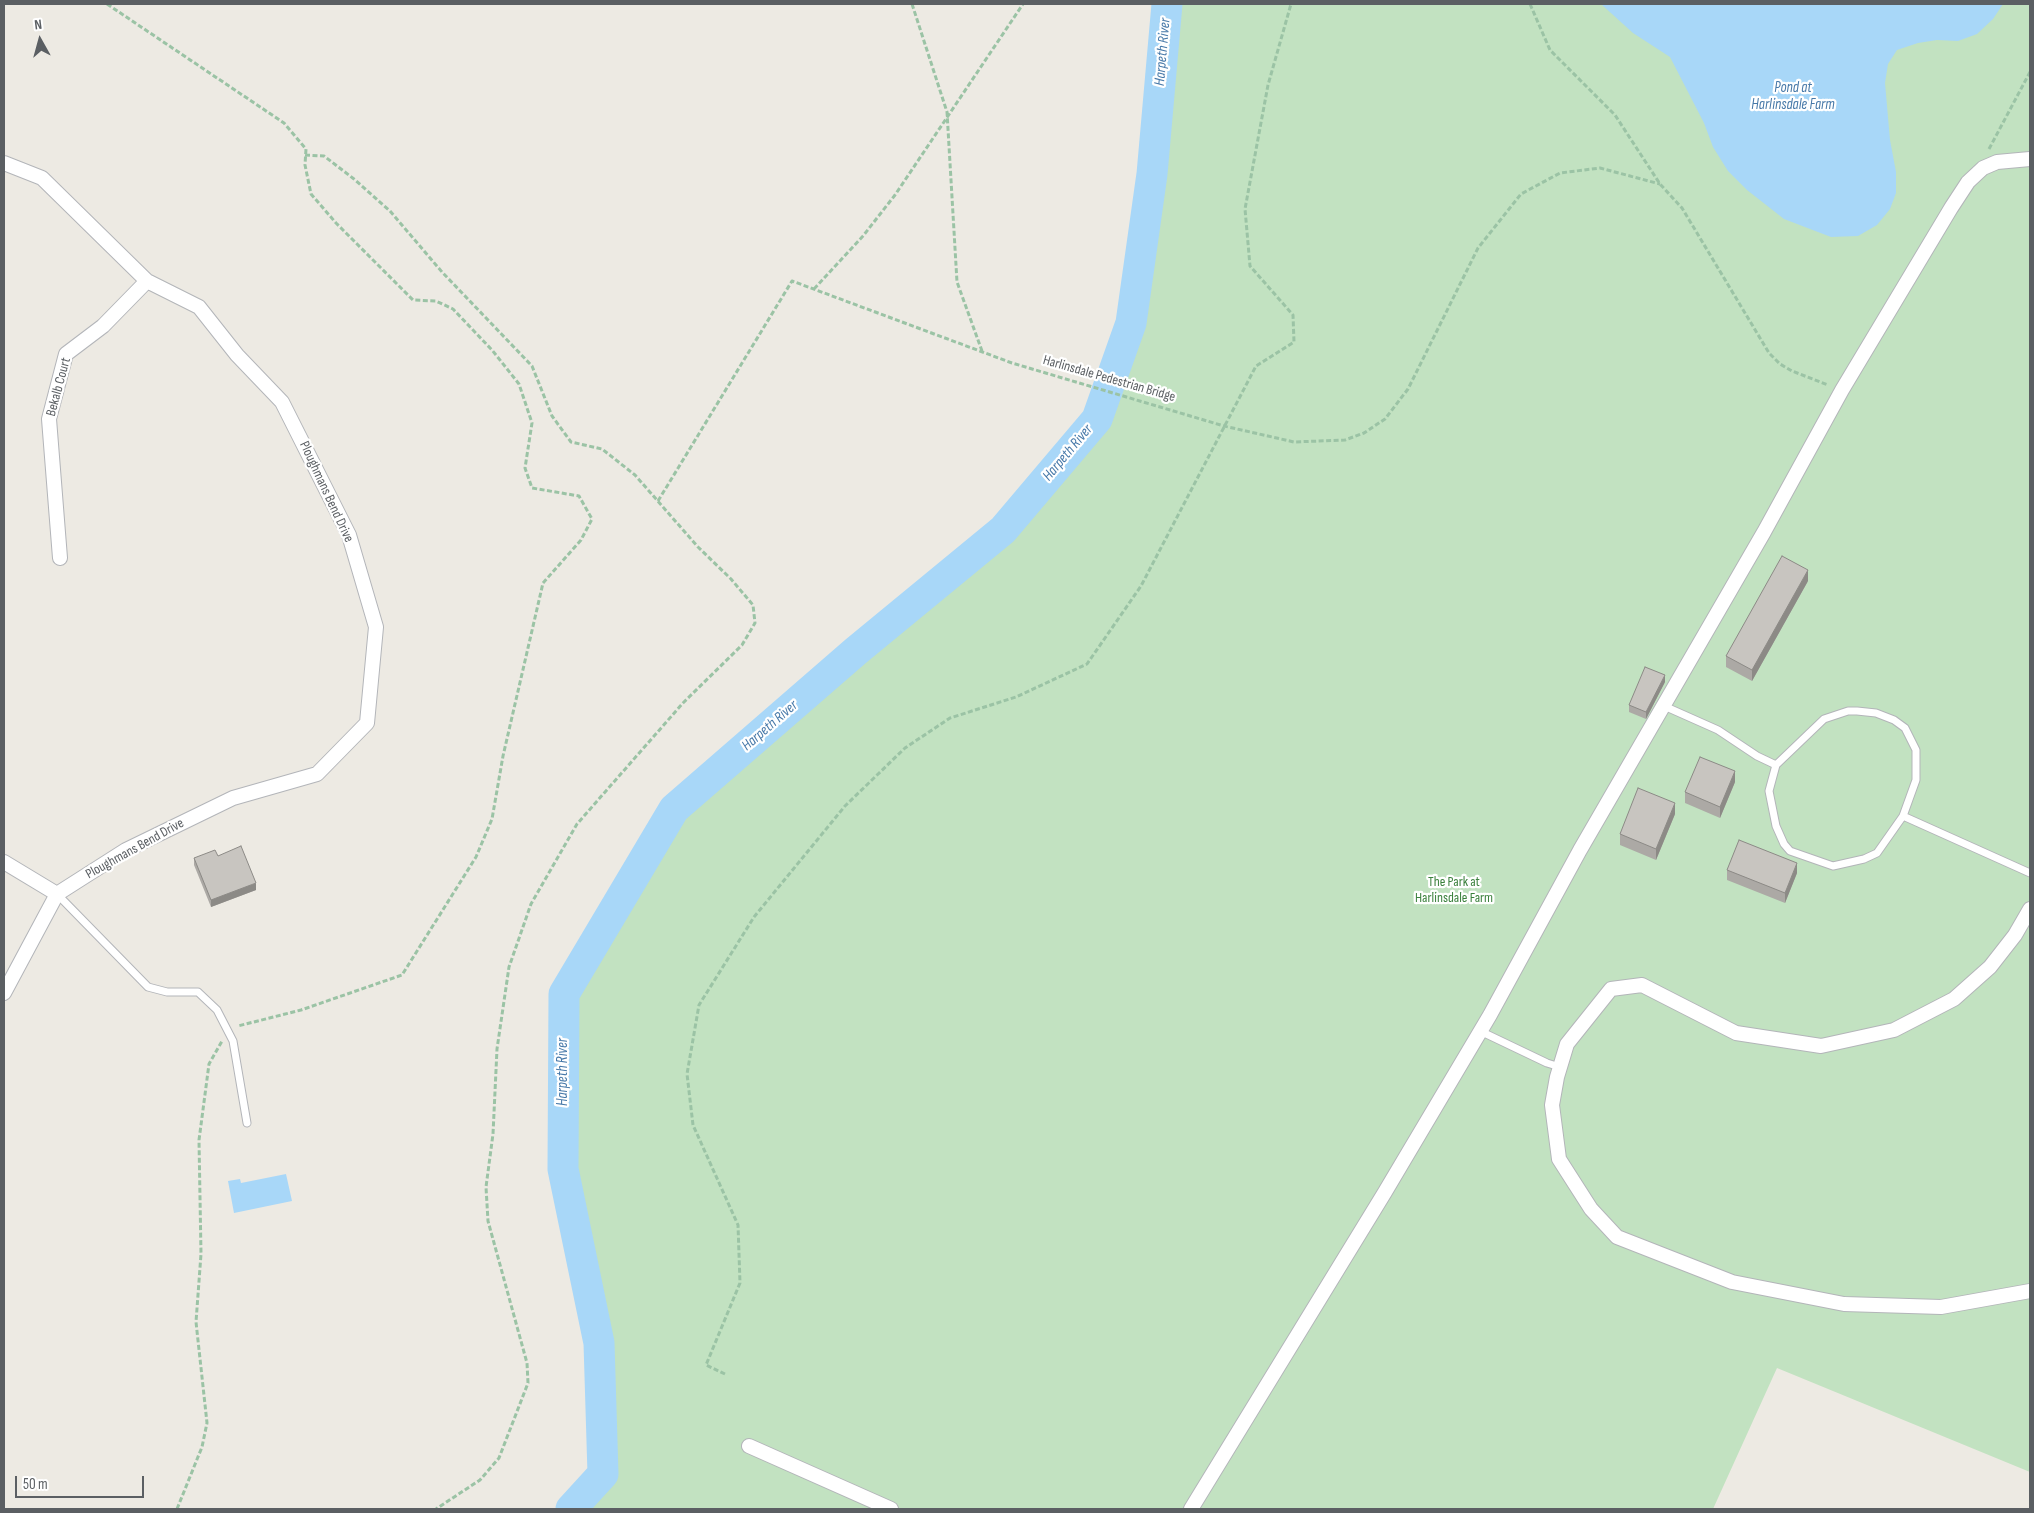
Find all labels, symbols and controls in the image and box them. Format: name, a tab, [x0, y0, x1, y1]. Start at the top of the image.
north arrow	[15, 15, 65, 65]
text: N	[33, 16, 43, 34]
water label: Harpeth River	[1151, 17, 1175, 87]
water label: Pond at Harlinsdale Farm	[1751, 79, 1835, 114]
street label: Harlinsdale Pedestrian Bridge	[1041, 352, 1177, 406]
street label: Bekalb Court	[43, 356, 75, 418]
water label: Harpeth River	[1039, 421, 1097, 485]
street label: Ploughmans Bend Drive	[295, 439, 357, 545]
water label: Harpeth River	[738, 697, 802, 755]
street label: Ploughmans Bend Drive	[83, 815, 187, 883]
park label: The Park at Harlinsdale Farm	[1415, 874, 1493, 906]
water label: Harpeth River	[554, 1038, 572, 1106]
scale bar	[18, 1466, 146, 1498]
text: 50 m	[23, 1475, 48, 1494]

